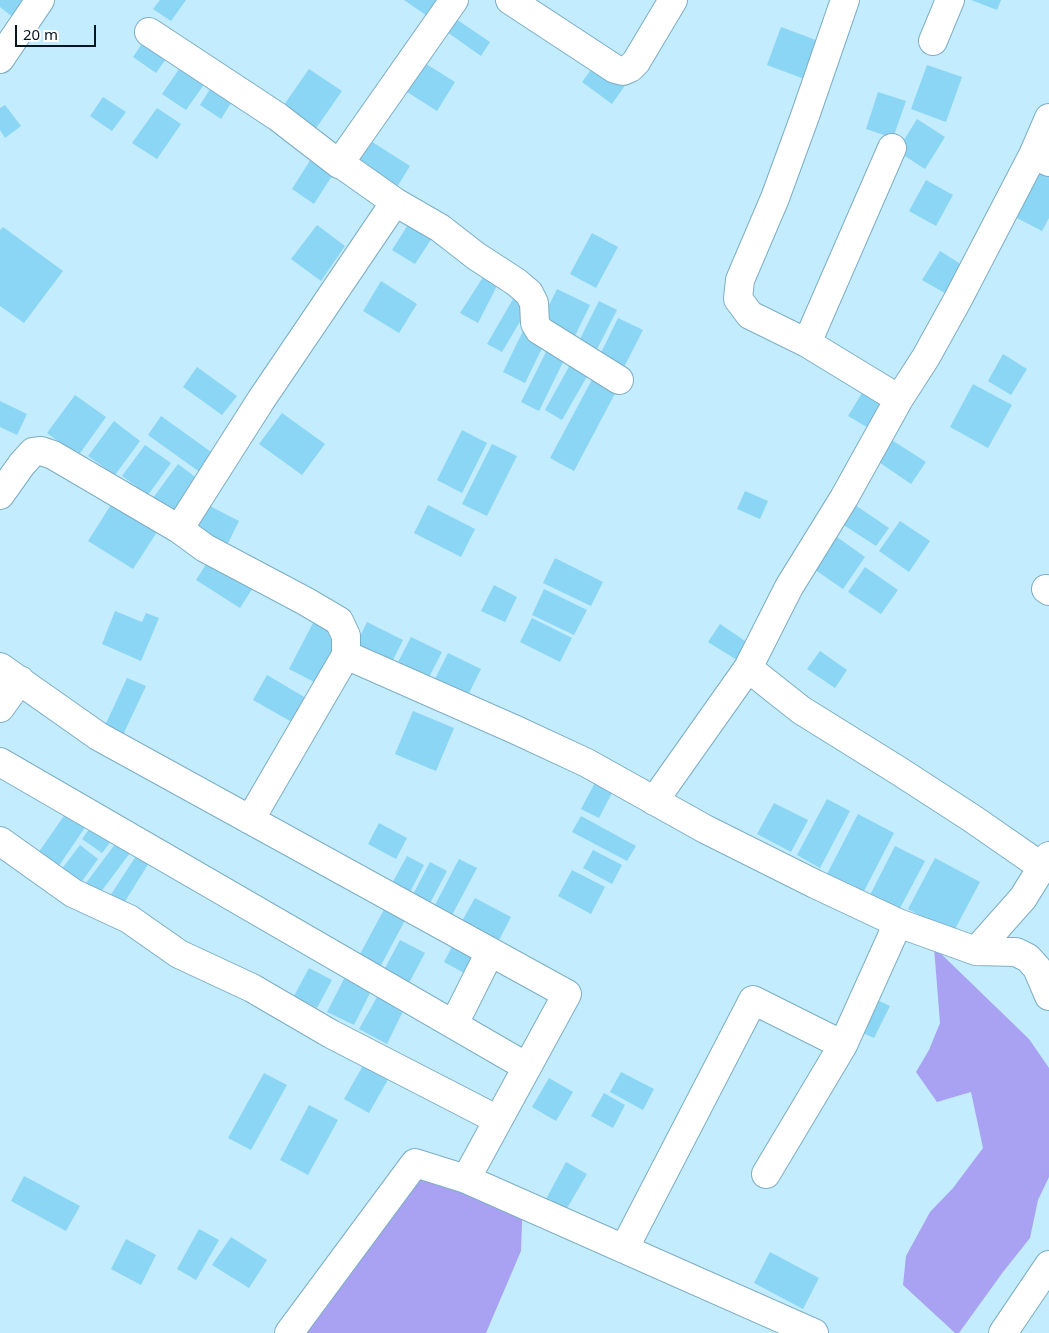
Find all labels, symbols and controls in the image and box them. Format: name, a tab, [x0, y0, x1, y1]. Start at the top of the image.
scale bar	[18, 15, 99, 47]
text: 20 m	[23, 24, 58, 44]

